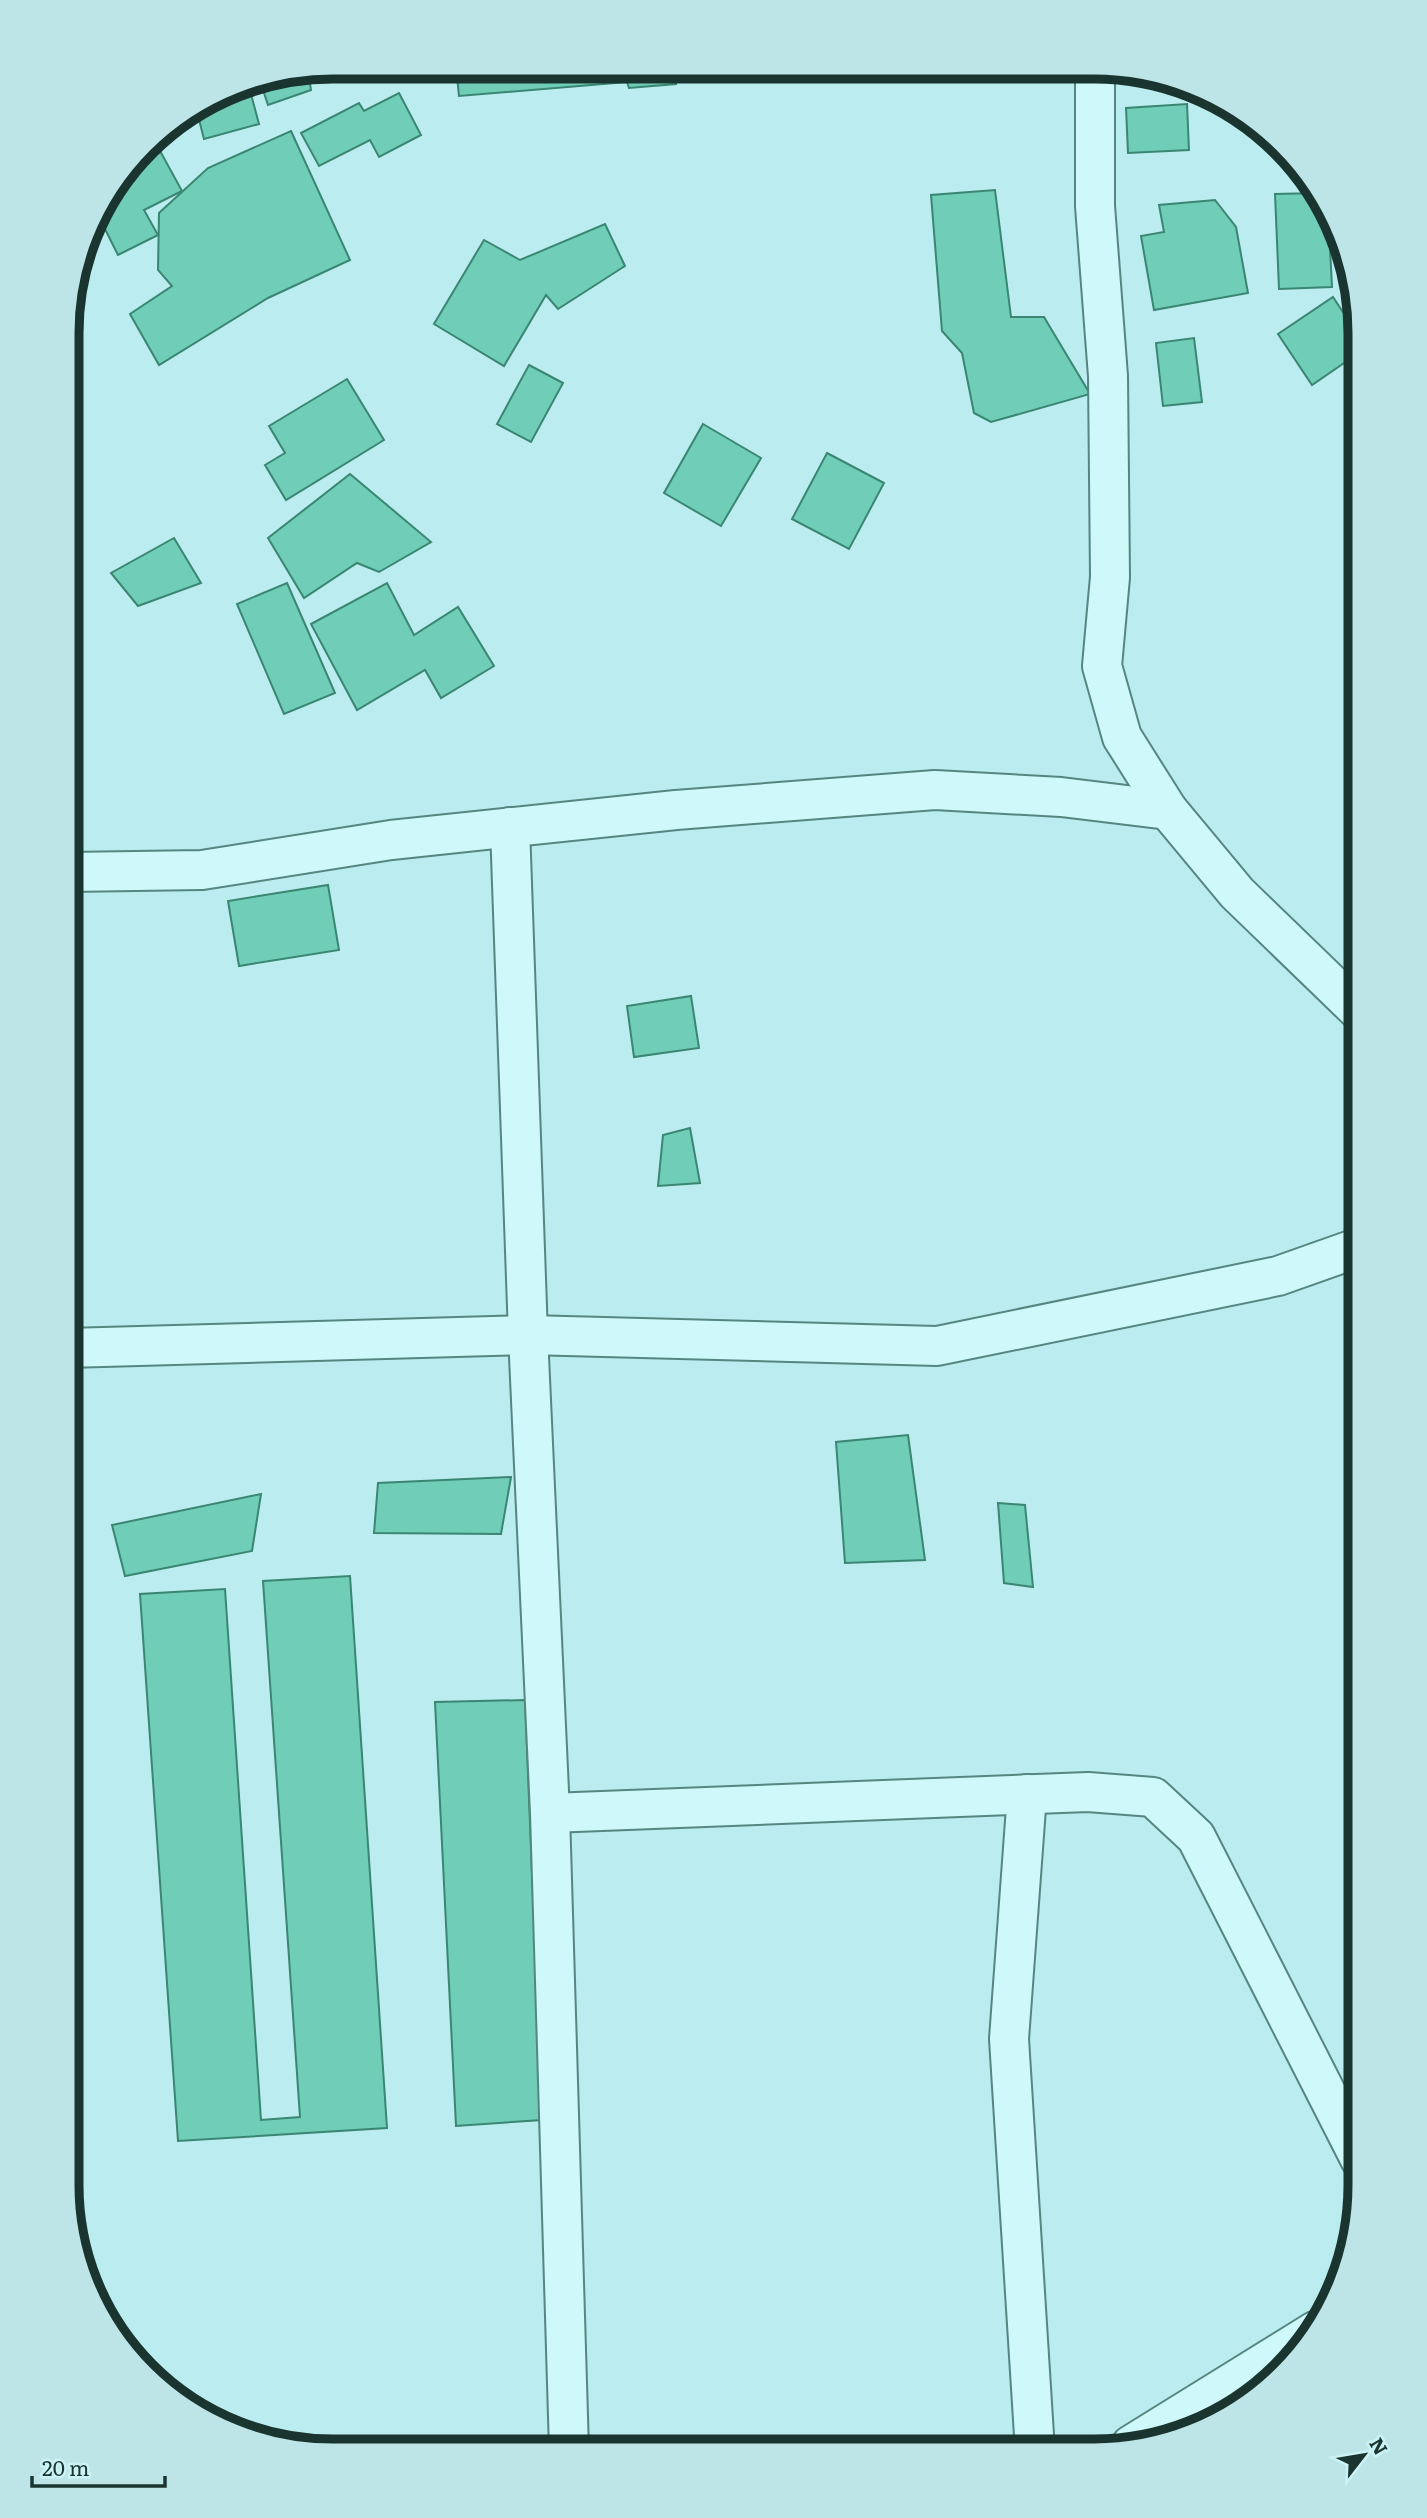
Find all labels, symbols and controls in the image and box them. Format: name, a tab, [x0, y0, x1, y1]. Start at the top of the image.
north arrow	[1329, 2420, 1399, 2490]
text: N	[1363, 2432, 1396, 2460]
scale bar	[32, 2444, 164, 2488]
text: 20 m	[42, 2451, 89, 2482]

